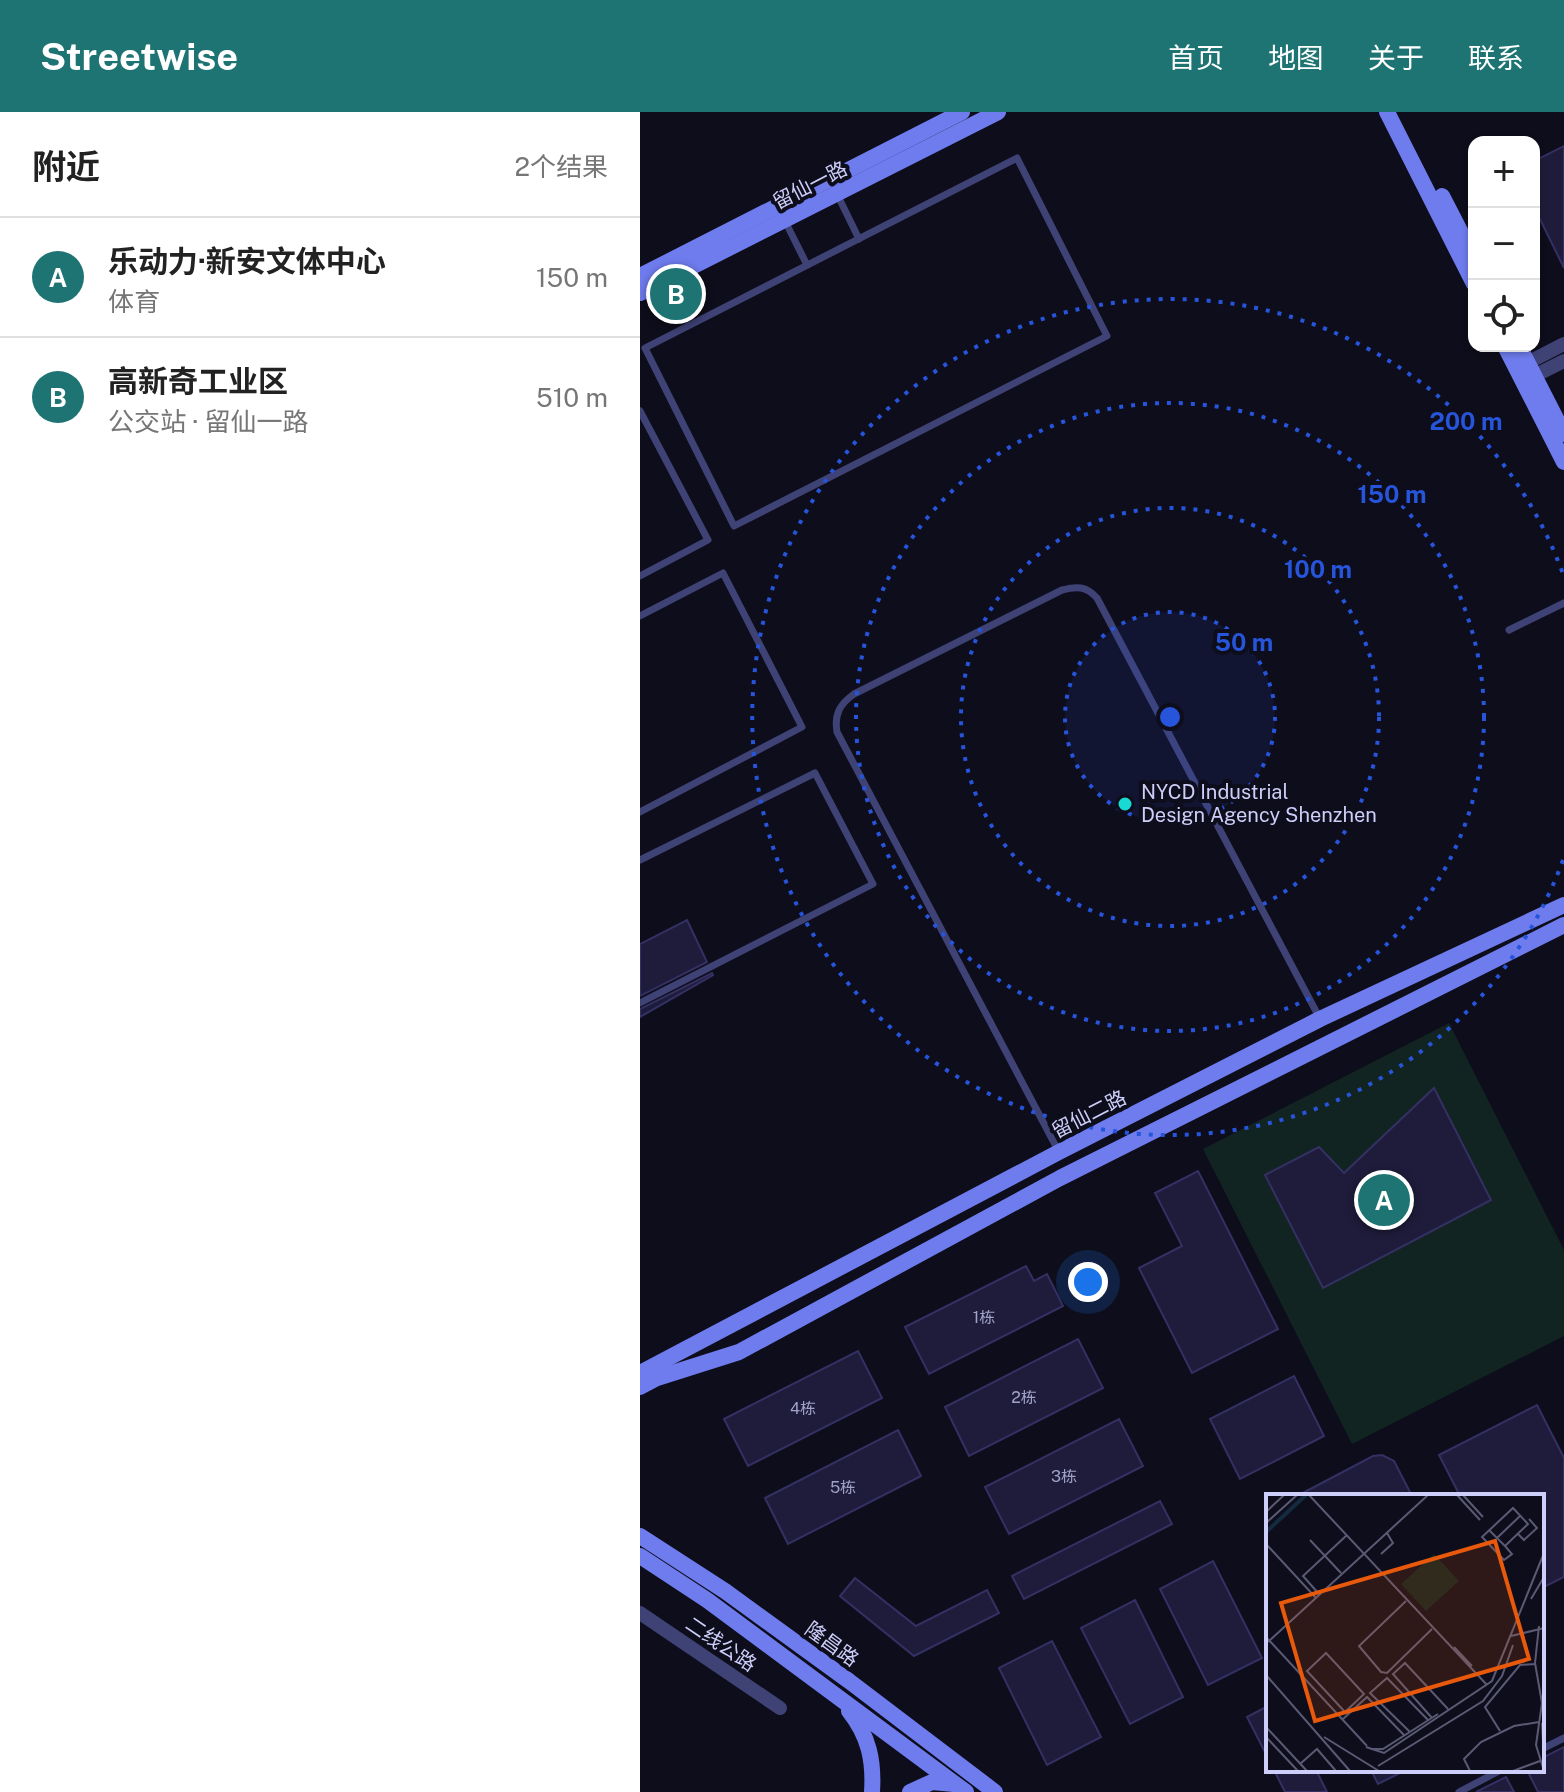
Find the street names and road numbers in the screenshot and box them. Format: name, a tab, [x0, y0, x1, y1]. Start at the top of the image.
street label: 留仙一路	[769, 156, 851, 214]
street label: 留仙二路	[1048, 1085, 1130, 1143]
street label: 二线公路	[681, 1612, 761, 1676]
street label: 隆昌路	[801, 1617, 863, 1671]

